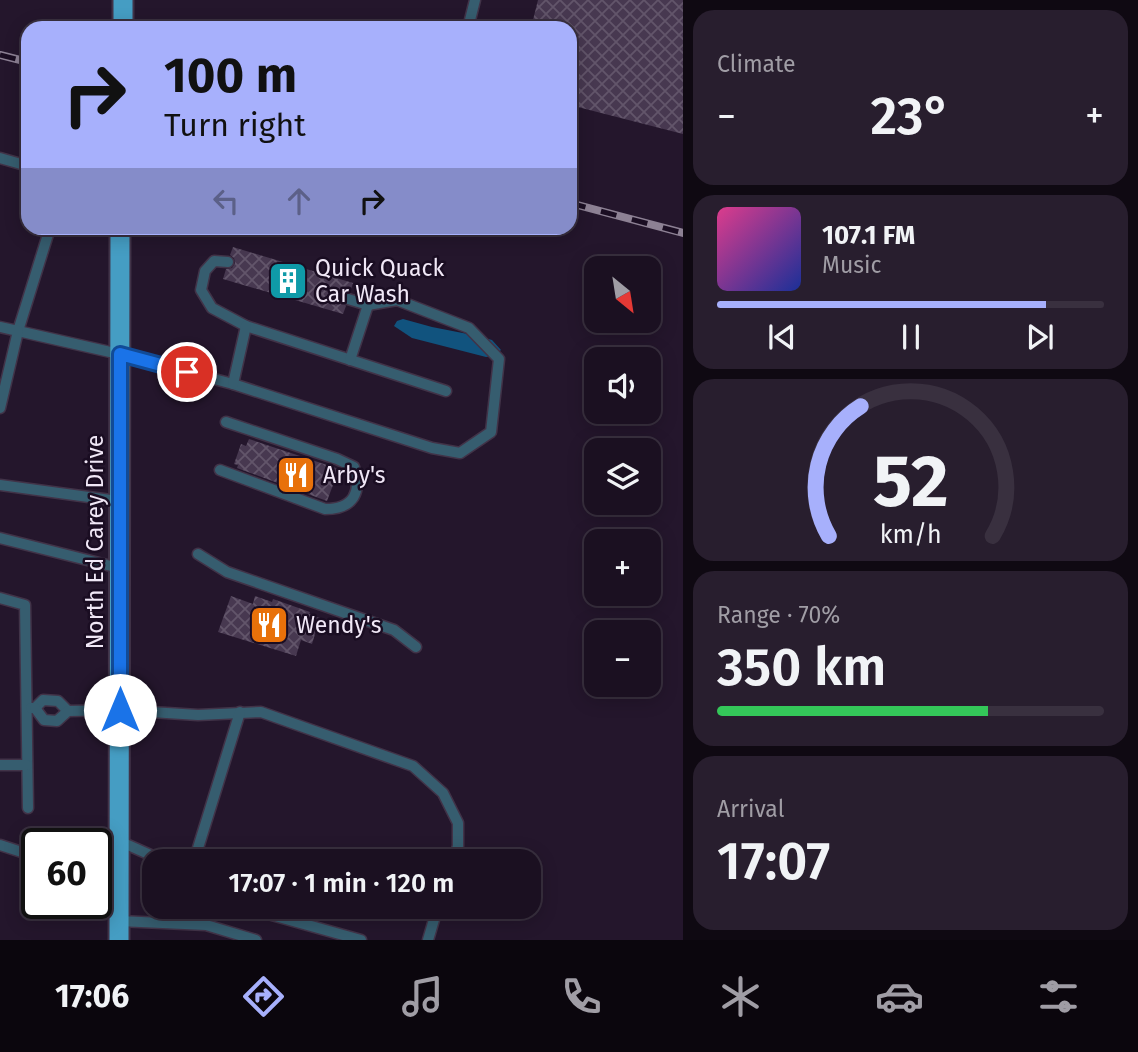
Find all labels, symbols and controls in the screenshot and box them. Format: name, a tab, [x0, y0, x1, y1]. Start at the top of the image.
text: 100 m	[164, 46, 297, 105]
icon: right	[49, 49, 140, 140]
text: Climate	[717, 50, 796, 78]
text: 23°	[870, 85, 951, 148]
text: −	[717, 93, 736, 139]
text: +	[1085, 93, 1104, 139]
text: Turn right	[164, 106, 306, 144]
icon: left	[207, 182, 245, 220]
icon: ahead	[280, 182, 318, 220]
icon: right	[353, 182, 391, 220]
text: 107.1 FM	[822, 220, 915, 251]
text: Music	[822, 251, 882, 279]
place label: Quick Quack Car Wash	[315, 254, 444, 308]
north arrow	[584, 256, 662, 332]
map controls	[584, 256, 661, 697]
building icon: Quick Quack Car Wash	[267, 260, 309, 302]
icon: previous	[763, 318, 801, 356]
icon: pause	[892, 318, 930, 356]
icon: next	[1021, 318, 1059, 356]
pin	[157, 342, 217, 402]
button: sound	[584, 347, 661, 424]
icon: arrive	[168, 353, 206, 391]
street label: North Ed Carey Drive	[81, 435, 109, 649]
button: layers	[584, 438, 661, 515]
text: 52	[873, 438, 948, 525]
restaurant icon: Arby's	[275, 454, 317, 496]
place label: Arby's	[323, 461, 386, 489]
text: km/h	[880, 520, 941, 550]
button: +	[584, 529, 661, 606]
text: Range · 70%	[717, 601, 840, 629]
restaurant icon: Wendy's	[248, 604, 290, 646]
place label: Wendy's	[296, 611, 381, 639]
button: −	[584, 620, 661, 697]
text: 350 km	[717, 636, 886, 699]
position arrow	[83, 673, 157, 747]
text: Arrival	[717, 795, 784, 823]
speed limit sign: 60	[21, 828, 112, 919]
text: 17:07	[717, 830, 830, 893]
text: 17:07 · 1 min · 120 m	[229, 868, 454, 899]
icon: directions	[239, 972, 288, 1021]
icon: music	[398, 972, 447, 1021]
icon: phone	[557, 972, 606, 1021]
icon: climate	[716, 972, 765, 1021]
icon: car	[875, 972, 924, 1021]
icon: filters	[1034, 972, 1083, 1021]
text: 17:06	[55, 977, 129, 1015]

